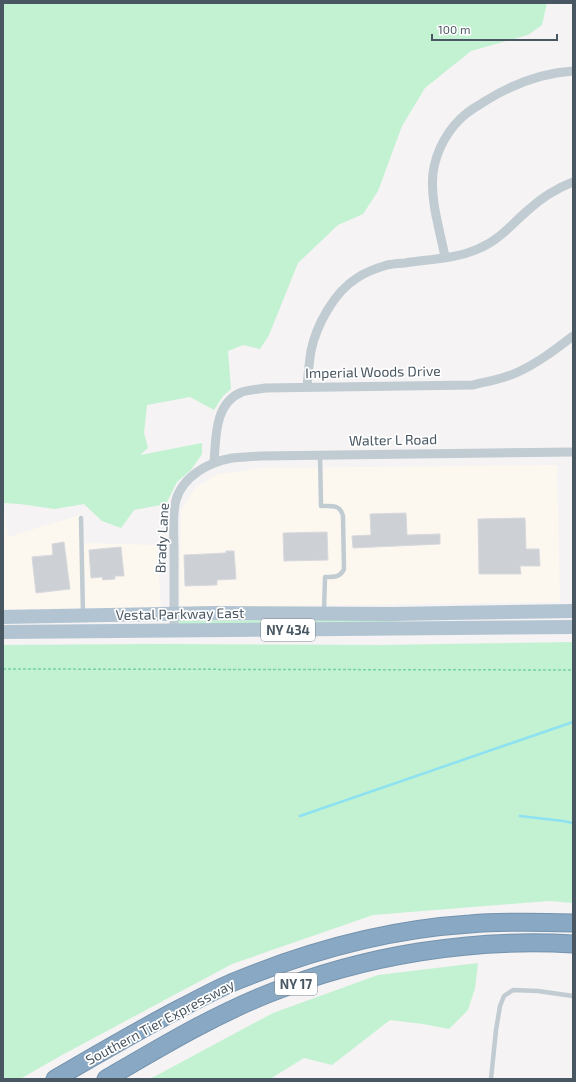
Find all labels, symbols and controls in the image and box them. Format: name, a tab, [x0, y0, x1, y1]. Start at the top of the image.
scale bar	[432, 16, 557, 42]
text: 100 m	[438, 22, 470, 36]
street label: Imperial Woods Drive	[305, 362, 441, 381]
street label: Walter L Road	[349, 430, 437, 449]
street label: Brady Lane	[151, 502, 172, 574]
street label: Vestal Parkway East	[116, 604, 244, 623]
road number: NY 434	[261, 619, 315, 641]
road number: NY 17	[275, 973, 317, 995]
street label: Southern Tier Expressway	[82, 975, 238, 1068]

